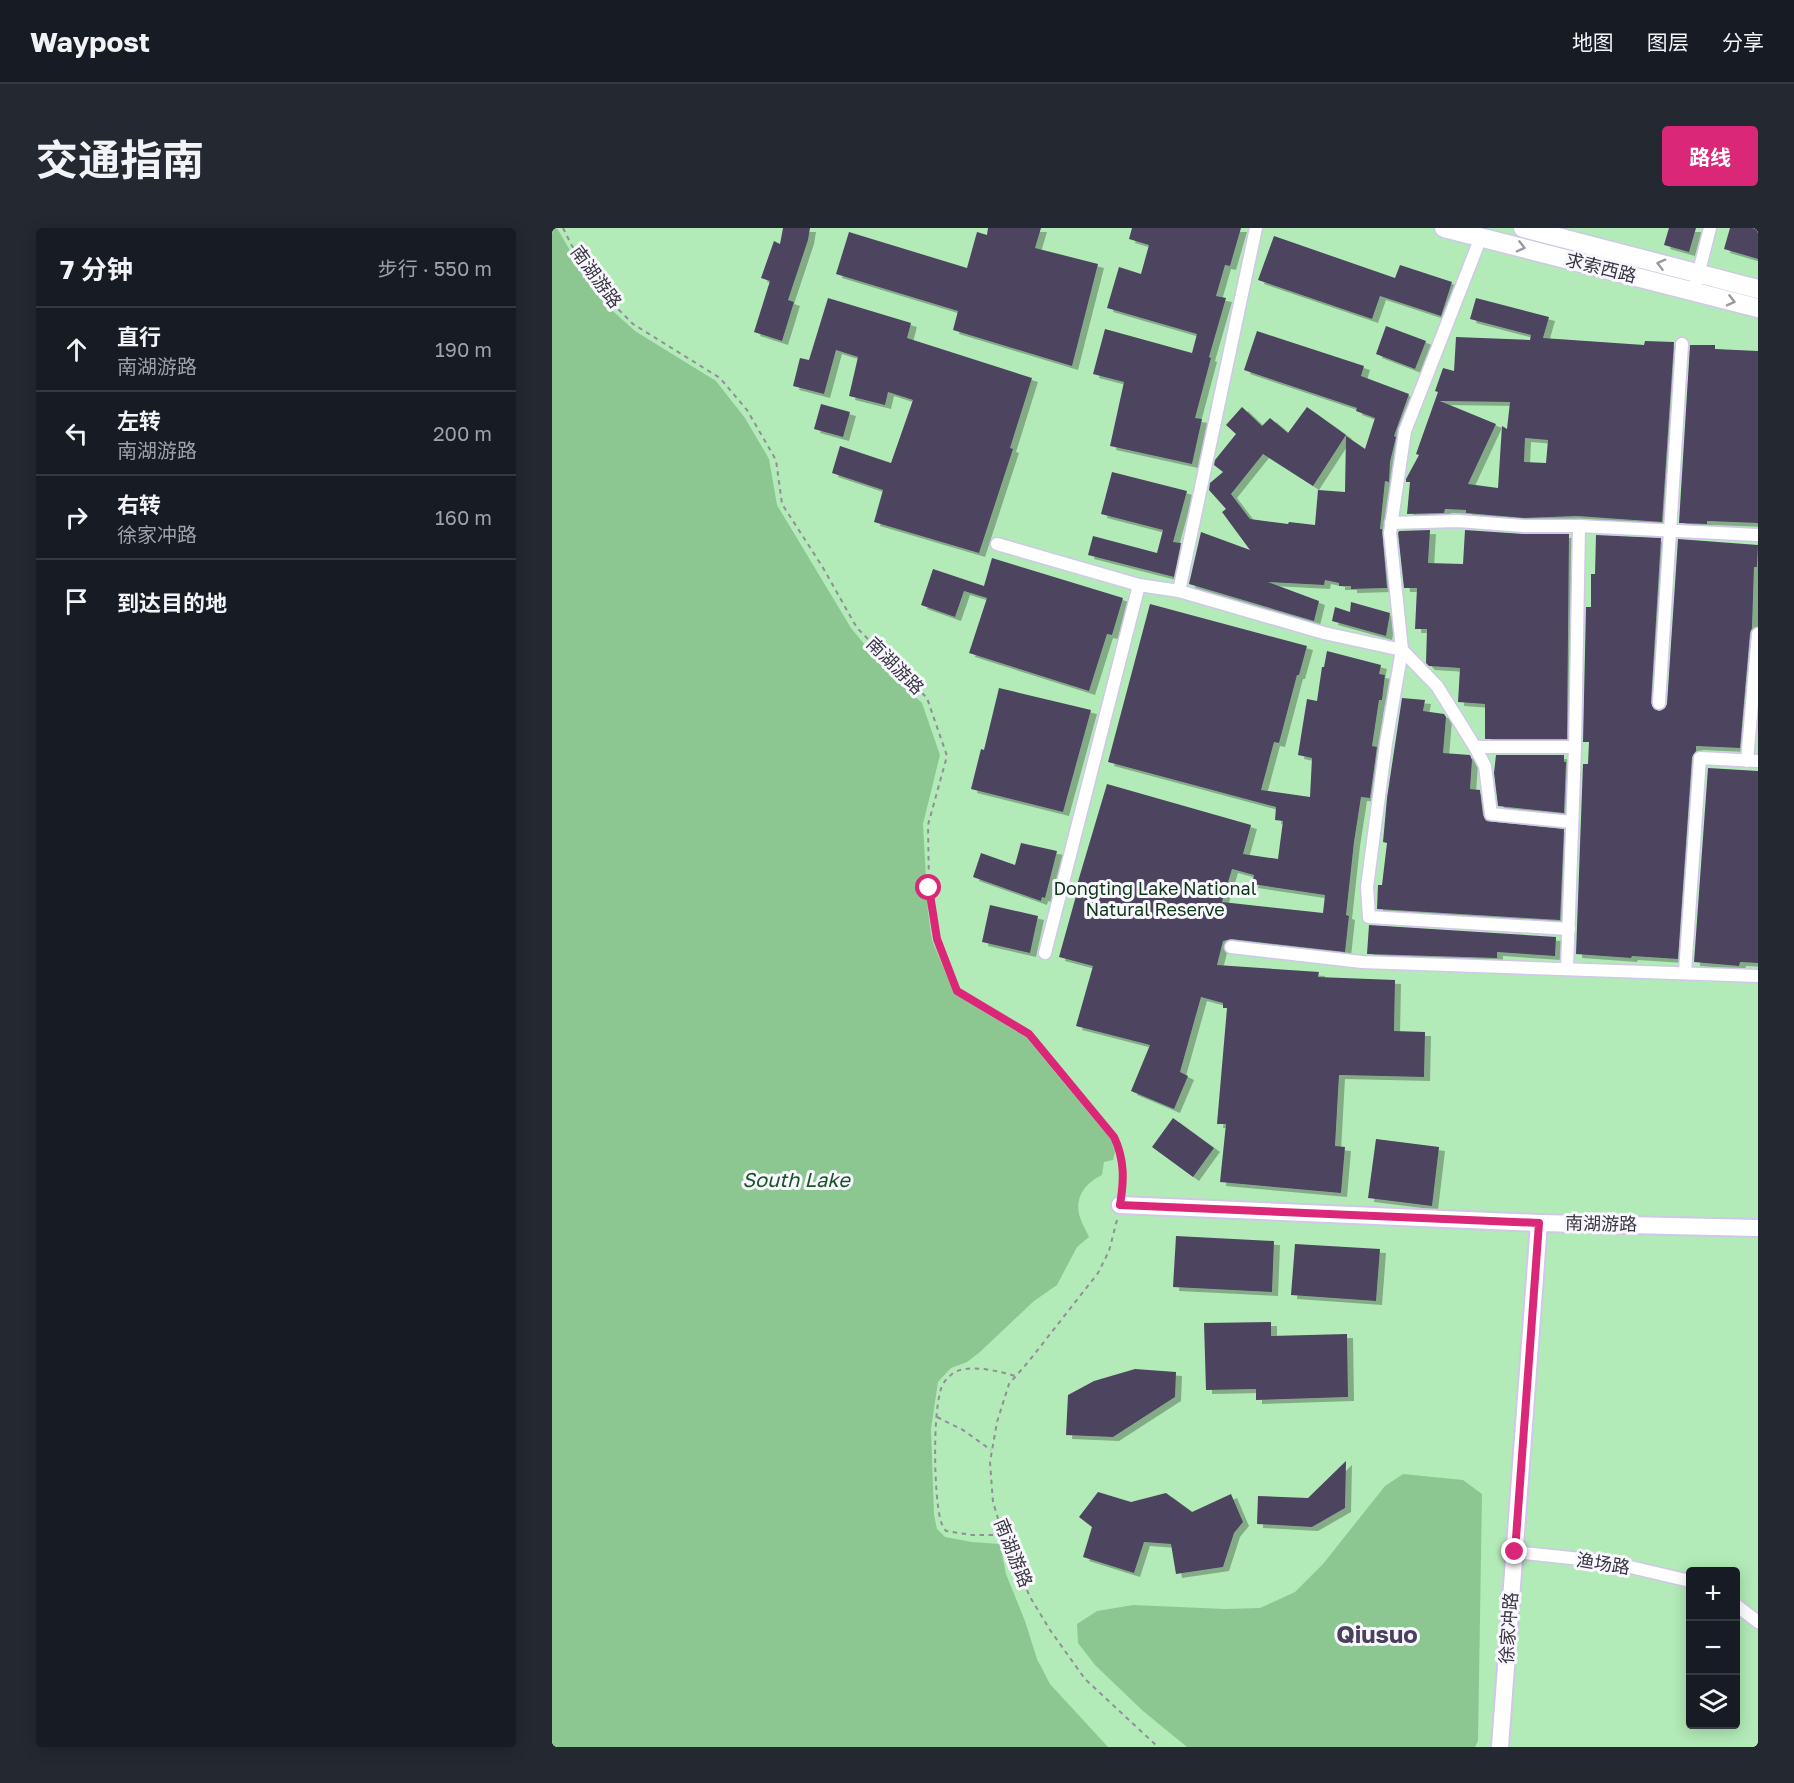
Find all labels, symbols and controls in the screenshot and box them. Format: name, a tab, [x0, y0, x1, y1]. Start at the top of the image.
text: Waypost	[30, 25, 150, 58]
text: 地图	[1572, 29, 1614, 55]
text: 图层	[1647, 29, 1689, 55]
text: 分享	[1722, 29, 1764, 55]
button: 路线	[1662, 126, 1758, 186]
text: 交通指南	[36, 134, 204, 184]
one-way arrow	[1516, 240, 1526, 253]
street label: 南湖游路	[567, 241, 627, 312]
street label: 求索西路	[1564, 248, 1639, 286]
text: 7 分钟	[60, 254, 133, 285]
text: 步行 · 550 m	[378, 256, 492, 280]
one-way arrow	[1656, 258, 1666, 271]
one-way arrow	[1725, 293, 1735, 306]
text: 直行	[117, 323, 161, 350]
icon: ahead	[60, 333, 93, 366]
text: 190 m	[435, 337, 492, 361]
text: 南湖游路	[117, 354, 197, 378]
text: 左转	[117, 407, 161, 434]
icon: left	[60, 417, 93, 450]
text: 200 m	[433, 421, 492, 445]
text: 南湖游路	[117, 438, 197, 462]
text: 右转	[117, 491, 161, 518]
icon: right	[60, 501, 93, 534]
text: 160 m	[435, 505, 492, 529]
text: 徐家冲路	[117, 522, 197, 546]
icon: arrive	[60, 585, 93, 618]
text: 到达目的地	[117, 589, 227, 616]
street label: 南湖游路	[862, 632, 929, 699]
route start	[915, 874, 941, 900]
park label: Dongting Lake National Natural Reserve	[1053, 877, 1257, 920]
water label: South Lake	[742, 1167, 851, 1191]
street label: 南湖游路	[1565, 1211, 1637, 1235]
street label: 南湖游路	[990, 1515, 1038, 1590]
route end	[1501, 1538, 1527, 1564]
street label: 渔场路	[1575, 1548, 1632, 1578]
map controls	[1686, 1567, 1740, 1729]
button: +	[1686, 1567, 1740, 1621]
street label: 徐家冲路	[1495, 1591, 1521, 1665]
district label: Qiusuo	[1336, 1619, 1418, 1648]
button: −	[1686, 1621, 1740, 1675]
button: layers	[1686, 1675, 1740, 1729]

